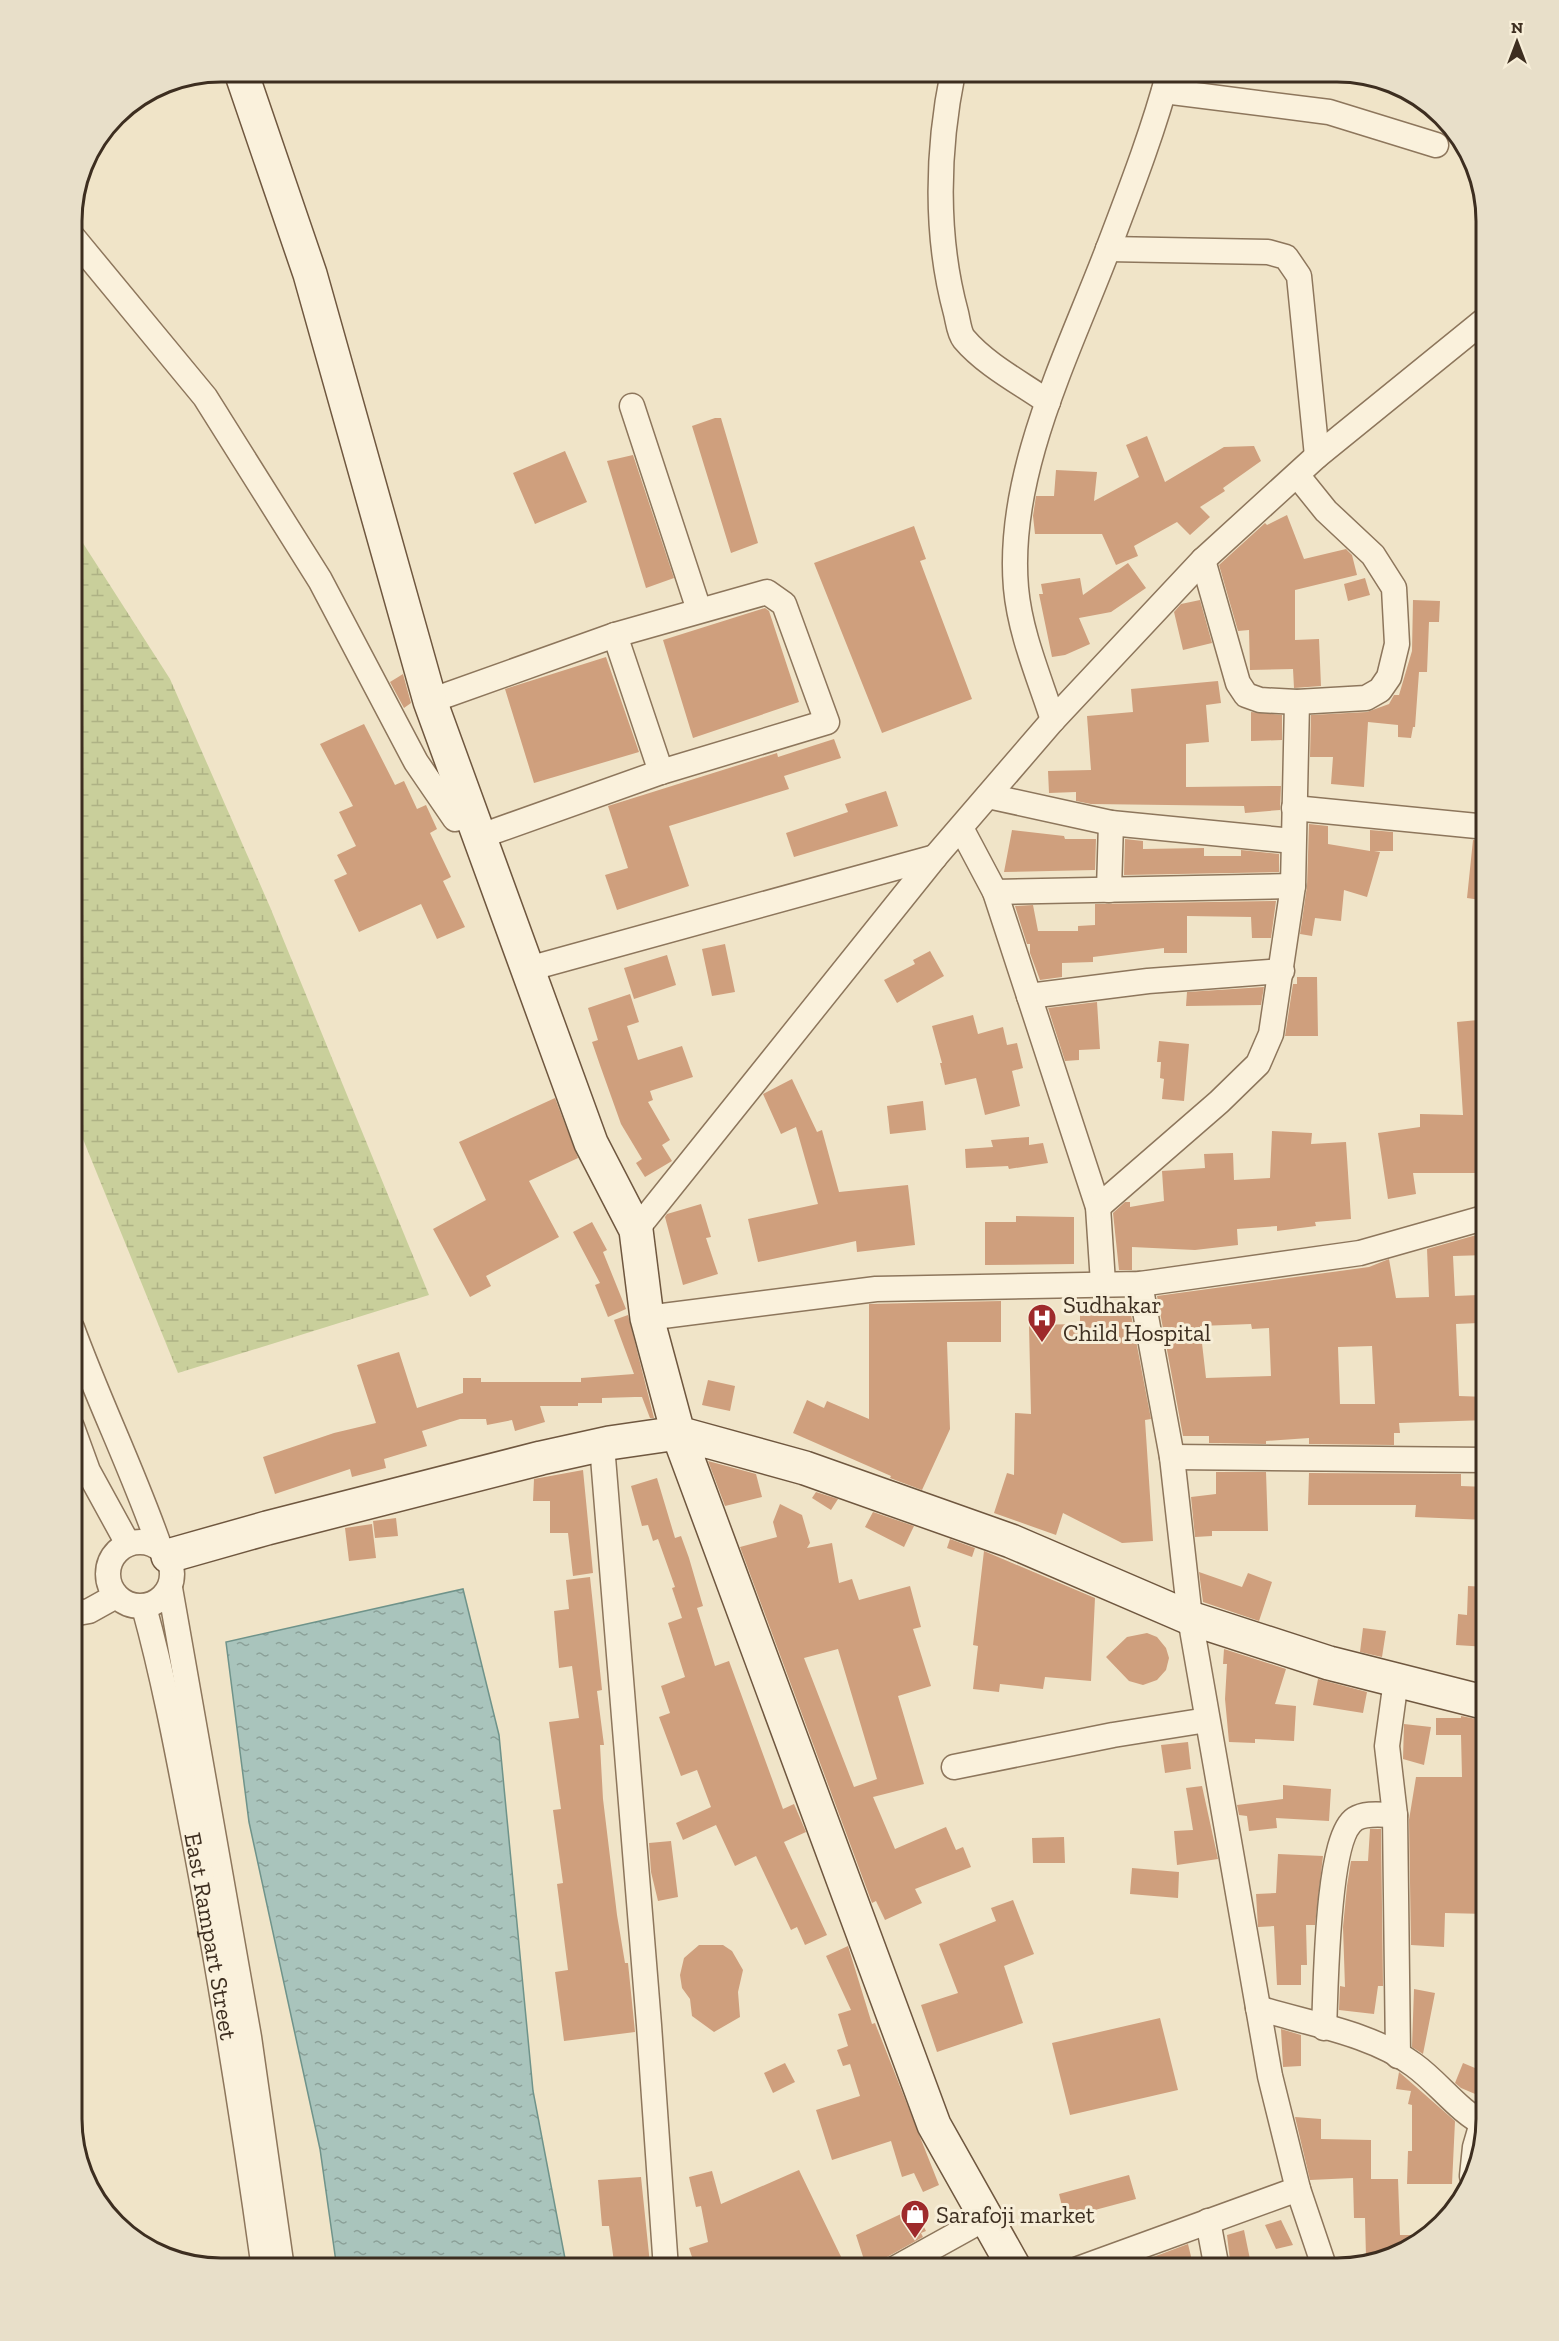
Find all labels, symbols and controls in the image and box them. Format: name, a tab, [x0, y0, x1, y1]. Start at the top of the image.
north arrow	[1487, 12, 1547, 72]
text: N	[1511, 18, 1523, 37]
place label: Sudhakar Child Hospital	[1063, 1290, 1211, 1347]
hospital icon: Sudhakar Child Hospital	[1026, 1302, 1058, 1344]
street label: East Rampart Street	[179, 1830, 244, 2042]
shop icon: Sarafoji market	[899, 2198, 931, 2240]
place label: Sarafoji market	[936, 2200, 1095, 2229]

